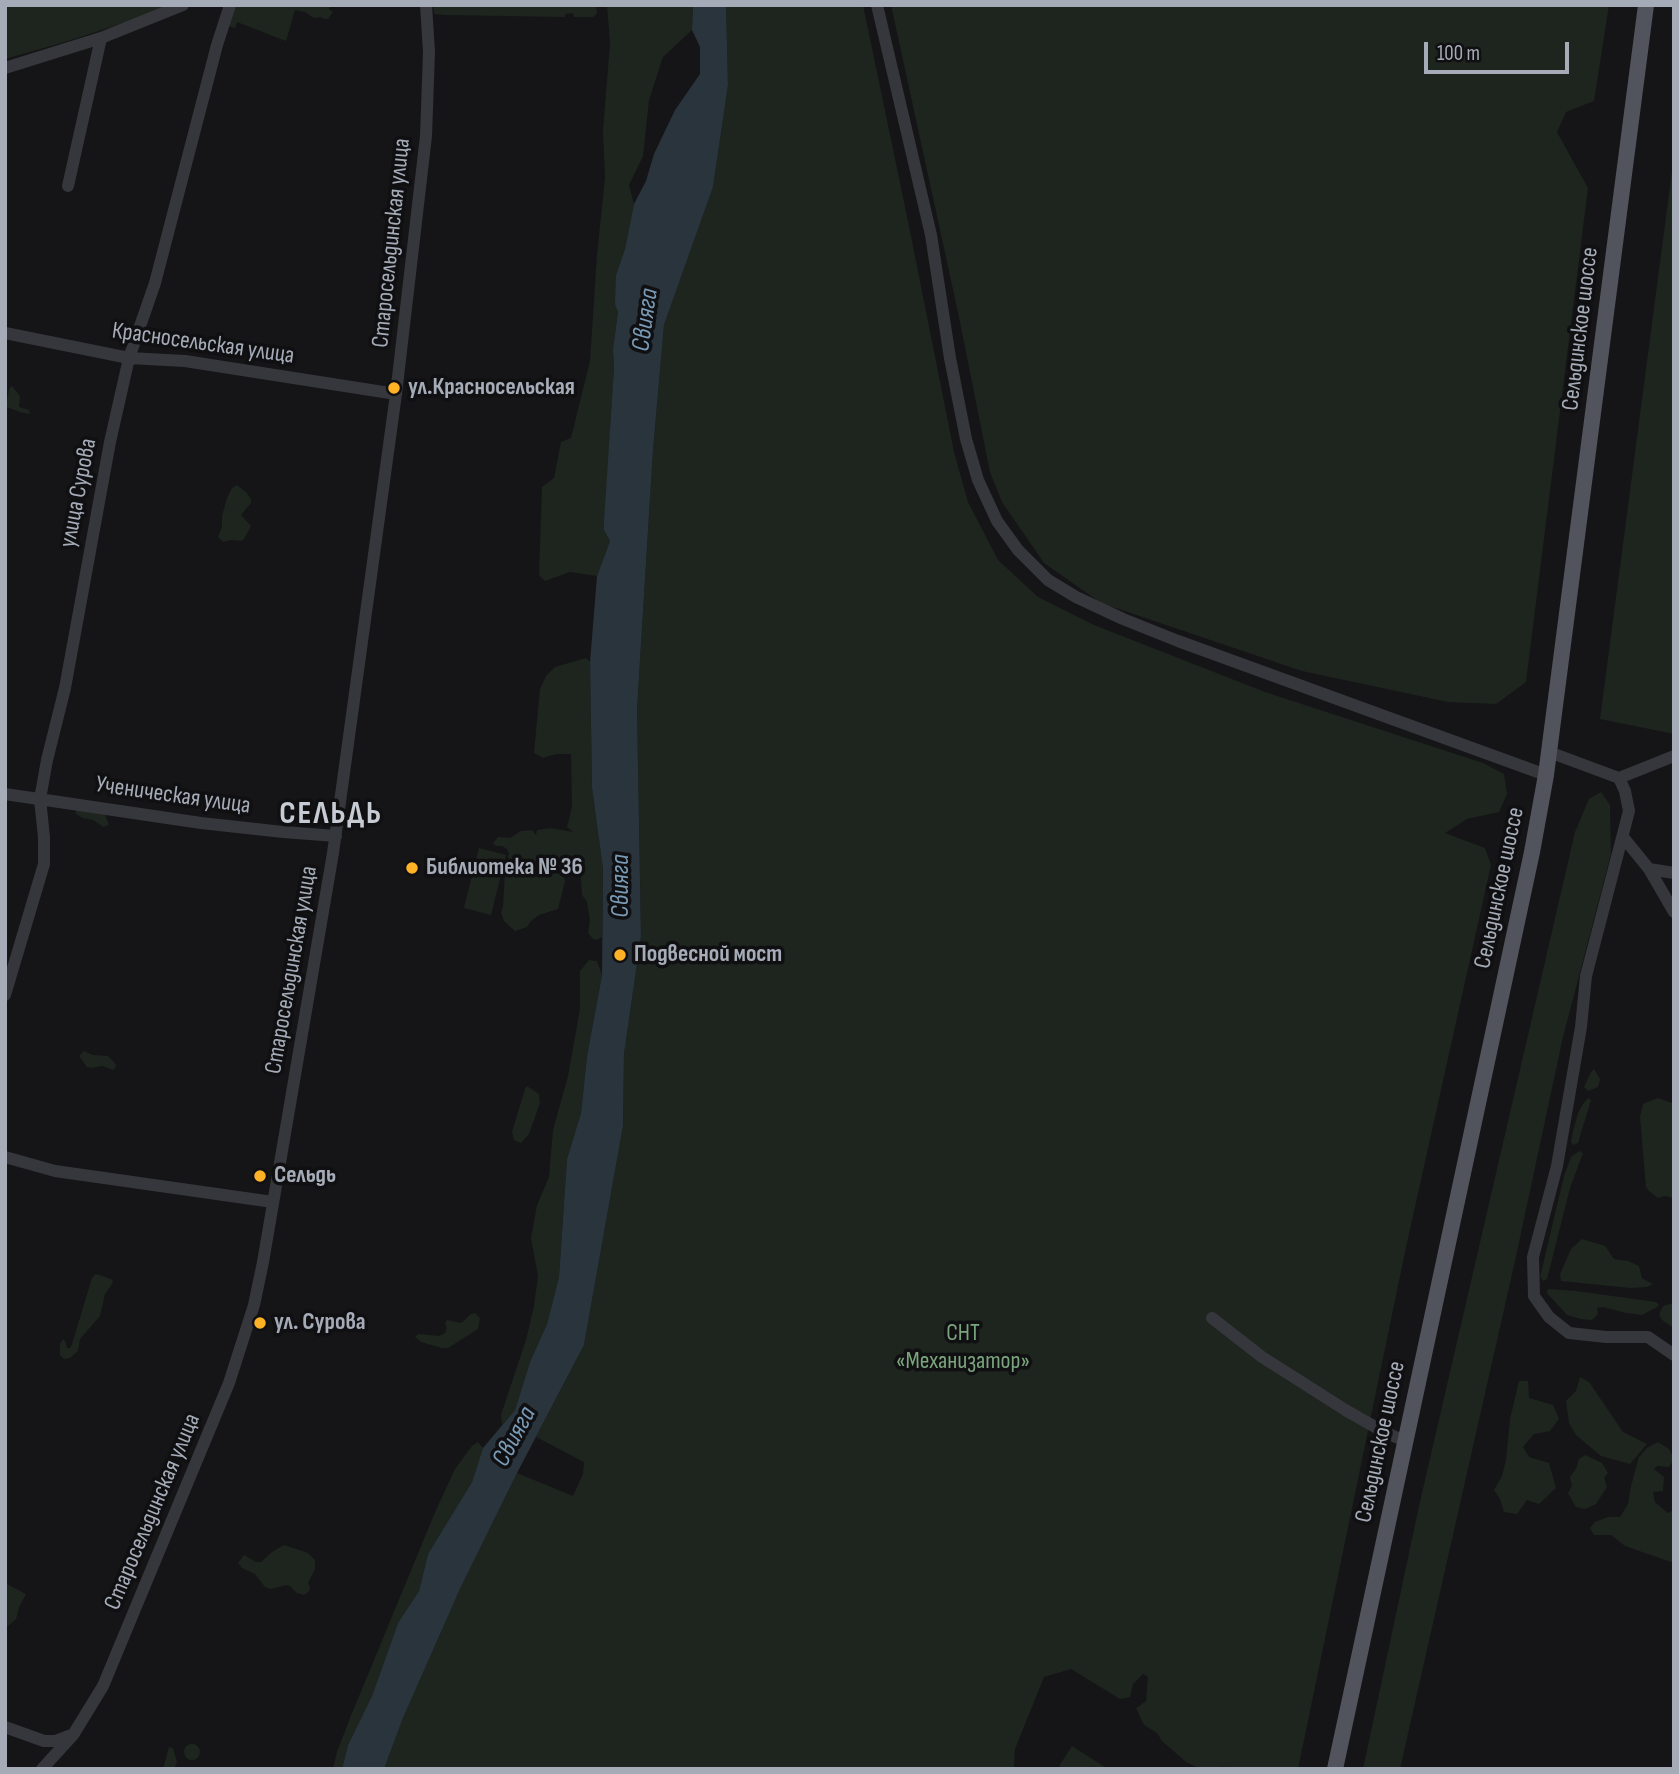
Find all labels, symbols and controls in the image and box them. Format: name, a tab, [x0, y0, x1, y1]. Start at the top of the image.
scale bar	[1427, 28, 1572, 72]
text: 100 m	[1437, 41, 1480, 66]
street label: Старосельдинская улица	[367, 137, 417, 349]
street label: Сельдинское шоссе	[1557, 246, 1605, 412]
water label: Свияга	[626, 286, 666, 354]
street label: Красносельская улица	[110, 317, 296, 371]
place label: ул.Красносельская	[408, 374, 575, 402]
marker: ул.Красносельская	[386, 380, 402, 396]
street label: улица Сурова	[54, 436, 104, 550]
street label: Ученическая улица	[94, 771, 252, 821]
district label: СЕЛЬДЬ	[280, 796, 382, 834]
street label: Сельдинское шоссе	[1469, 805, 1531, 971]
place label: Библиотека № 36	[426, 854, 583, 882]
water label: Свияга	[605, 854, 637, 918]
marker: Библиотека № 36	[404, 860, 420, 876]
street label: Старосельдинская улица	[260, 864, 324, 1076]
place label: Подвесной мост	[634, 941, 782, 969]
marker: Подвесной мост	[612, 947, 628, 963]
place label: Сельдь	[274, 1162, 336, 1190]
marker: Сельдь	[252, 1168, 268, 1184]
place label: ул. Сурова	[274, 1309, 366, 1337]
marker: ул. Сурова	[252, 1315, 268, 1331]
park label: СНТ «Механизатор»	[896, 1320, 1030, 1376]
street label: Сельдинское шоссе	[1350, 1359, 1412, 1525]
water label: Свияга	[486, 1402, 544, 1472]
street label: Старосельдинская улица	[99, 1409, 207, 1615]

